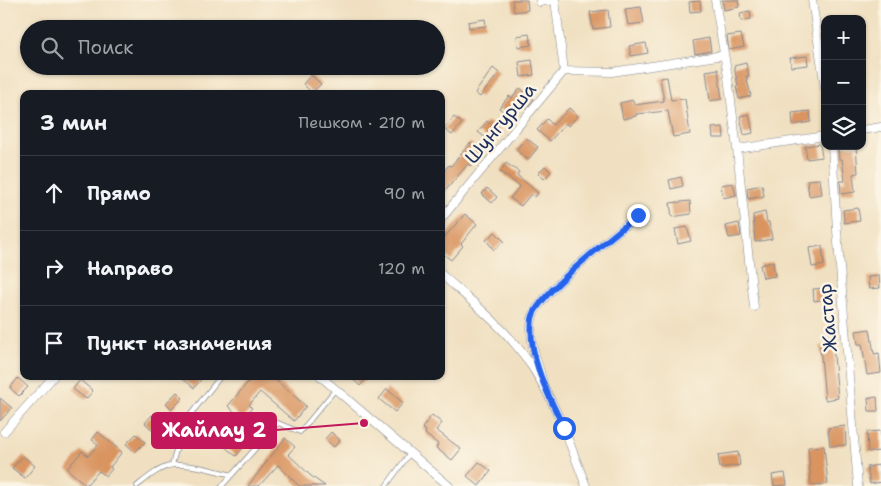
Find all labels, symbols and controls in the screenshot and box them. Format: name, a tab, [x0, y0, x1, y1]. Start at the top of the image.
map controls	[821, 15, 866, 150]
button: +	[821, 15, 866, 60]
search box	[20, 20, 445, 75]
icon: search	[38, 34, 66, 62]
text: Поиск	[78, 35, 133, 60]
button: −	[821, 60, 866, 105]
street label: Шунгурша	[459, 77, 542, 169]
button: layers	[821, 105, 866, 150]
text: 3 мин	[40, 109, 107, 137]
text: Пешком · 210 m	[299, 112, 425, 133]
icon: ahead	[40, 179, 68, 207]
text: Прямо	[87, 181, 151, 206]
text: 90 m	[384, 183, 425, 204]
route end	[627, 204, 650, 227]
icon: right	[40, 254, 68, 282]
text: Направо	[87, 256, 173, 281]
text: 120 m	[378, 258, 425, 279]
street label: Жастар	[812, 283, 843, 353]
icon: arrive	[40, 329, 68, 357]
text: Пункт назначения	[87, 331, 272, 356]
callout: Жайлау 2	[152, 413, 276, 448]
text: Жайлау 2	[162, 417, 266, 443]
route start	[553, 417, 576, 440]

